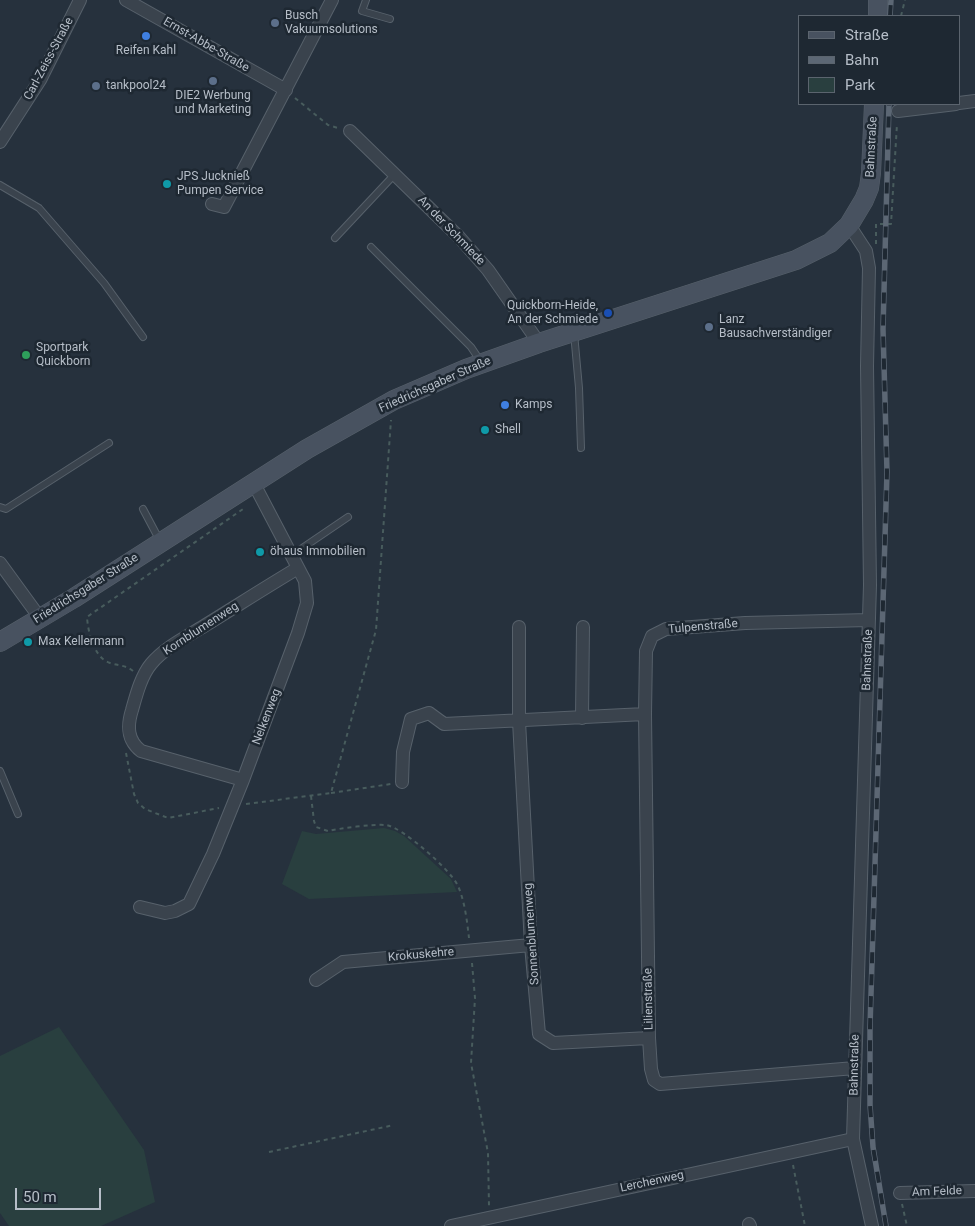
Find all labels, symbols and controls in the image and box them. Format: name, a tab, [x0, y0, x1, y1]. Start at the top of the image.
place label: Busch Vakuumsolutions	[285, 9, 378, 37]
street label: Carl-Zeiss-Straße	[21, 15, 77, 103]
street label: Ernst-Abbe-Straße	[160, 15, 252, 75]
legend	[798, 15, 960, 105]
marker: Busch Vakuumsolutions	[269, 17, 281, 29]
text: Straße	[845, 26, 889, 44]
marker: Reifen Kahl	[140, 30, 152, 42]
place label: Reifen Kahl	[116, 44, 176, 58]
text: Bahn	[845, 51, 879, 69]
marker: DIE2 Werbung und Marketing	[207, 75, 219, 87]
text: Park	[845, 76, 875, 94]
place label: tankpool24	[106, 79, 166, 93]
marker: tankpool24	[90, 80, 102, 92]
place label: DIE2 Werbung und Marketing	[175, 89, 251, 117]
street label: Bahnstraße	[863, 116, 881, 178]
place label: JPS Jucknieß Pumpen Service	[177, 170, 263, 198]
marker: JPS Jucknieß Pumpen Service	[161, 178, 173, 190]
street label: An der Schmiede	[414, 193, 488, 269]
place label: Quickborn-Heide, An der Schmiede	[507, 299, 598, 327]
marker: Quickborn-Heide, An der Schmiede	[602, 307, 614, 319]
place label: Lanz Bausachverständiger	[719, 313, 832, 341]
marker: Lanz Bausachverständiger	[703, 321, 715, 333]
place label: Sportpark Quickborn	[36, 341, 90, 369]
marker: Sportpark Quickborn	[20, 349, 32, 361]
street label: Friedrichsgaber Straße	[377, 354, 493, 416]
place label: Kamps	[515, 398, 553, 412]
marker: Kamps	[499, 399, 511, 411]
place label: Shell	[495, 423, 521, 437]
marker: Shell	[479, 424, 491, 436]
place label: öhaus Immobilien	[270, 545, 365, 559]
marker: öhaus Immobilien	[254, 546, 266, 558]
street label: Friedrichsgaber Straße	[31, 551, 141, 627]
street label: Kornblumenweg	[161, 599, 241, 659]
street label: Tulpenstraße	[668, 617, 738, 637]
street label: Bahnstraße	[860, 629, 876, 691]
place label: Max Kellermann	[38, 635, 124, 649]
marker: Max Kellermann	[22, 636, 34, 648]
street label: Nelkenweg	[250, 687, 284, 747]
street label: Sonnenblumenweg	[521, 883, 543, 985]
street label: Krokuskehre	[387, 945, 455, 965]
street label: Lilienstraße	[641, 968, 657, 1030]
street label: Bahnstraße	[847, 1034, 863, 1096]
street label: Lerchenweg	[619, 1168, 685, 1196]
scale bar	[18, 1178, 104, 1210]
street label: Am Felde	[912, 1184, 962, 1200]
text: 50 m	[23, 1188, 57, 1206]

